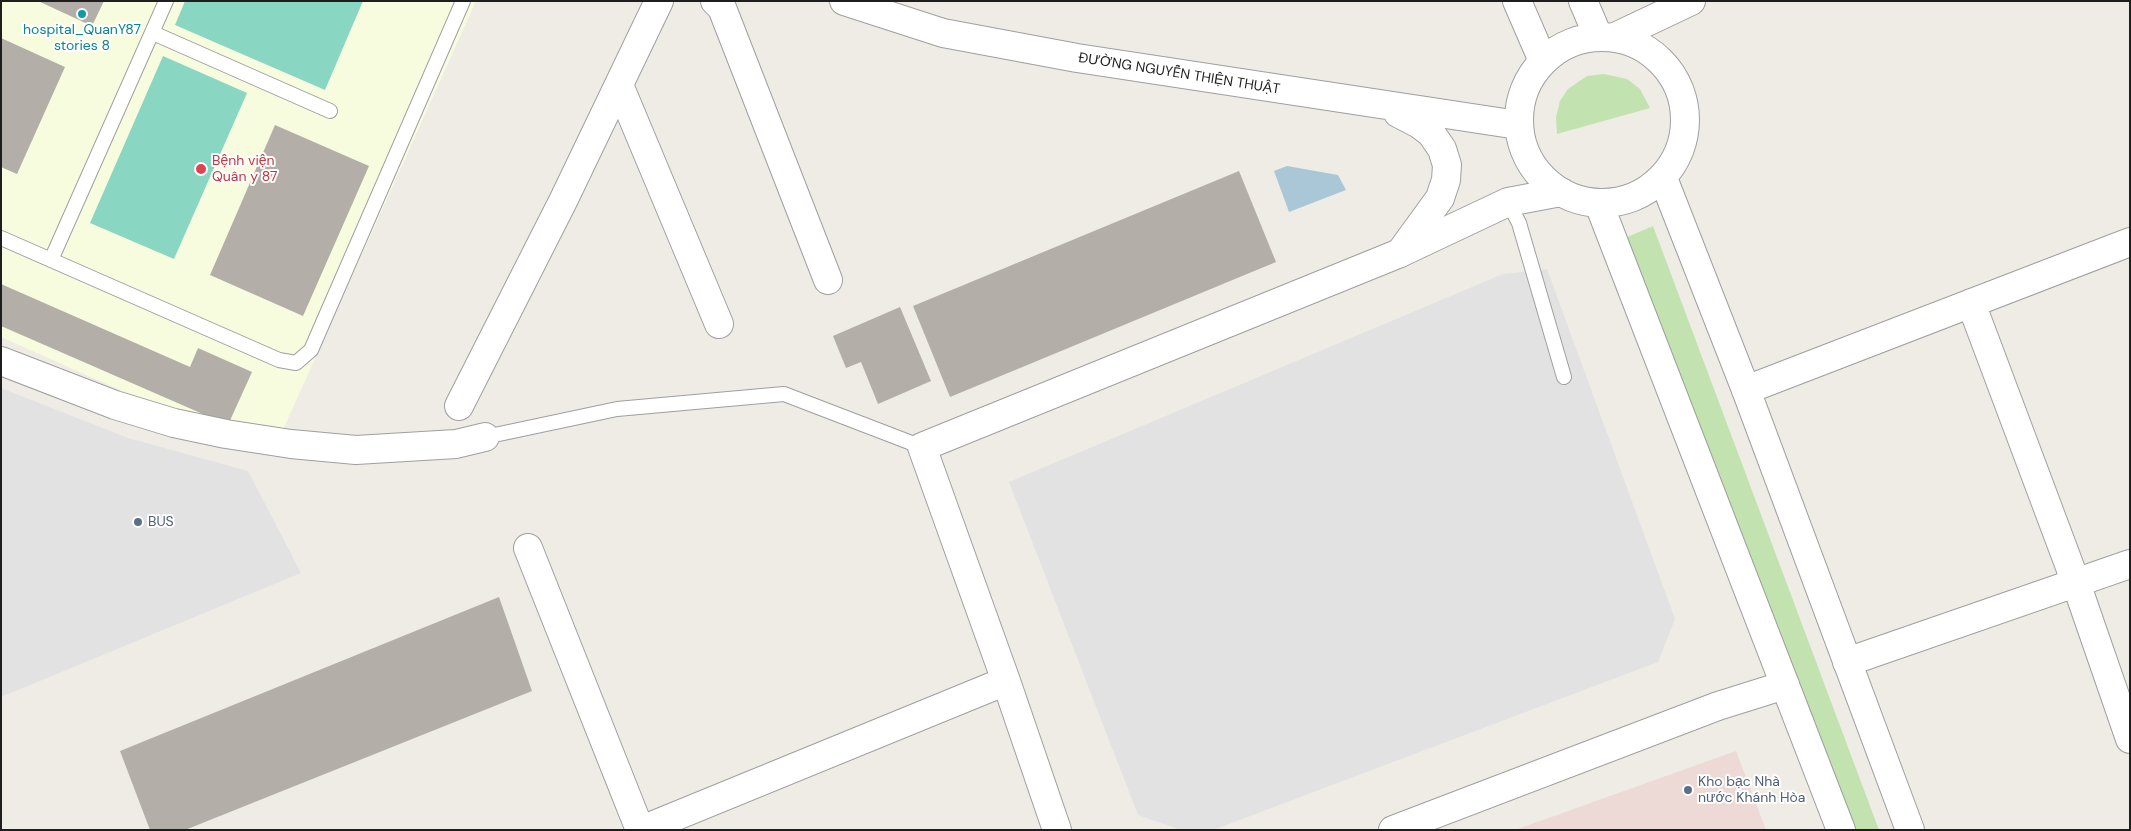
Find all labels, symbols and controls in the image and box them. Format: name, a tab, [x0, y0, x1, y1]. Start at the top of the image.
marker: hospital_QuanY87 stories 8	[76, 8, 88, 20]
place label: hospital_QuanY87 stories 8	[23, 22, 141, 54]
street label: ĐƯỜNG NGUYỄN THIỆN THUẬT	[1077, 50, 1281, 98]
place label: Bệnh viện Quân y 87	[212, 153, 277, 186]
marker: Bệnh viện Quân y 87	[194, 162, 208, 176]
place label: BUS	[148, 514, 174, 530]
marker: BUS	[132, 516, 144, 528]
place label: Kho bạc Nhà nước Khánh Hòa	[1698, 774, 1805, 806]
marker: Kho bạc Nhà nước Khánh Hòa	[1682, 784, 1694, 796]

